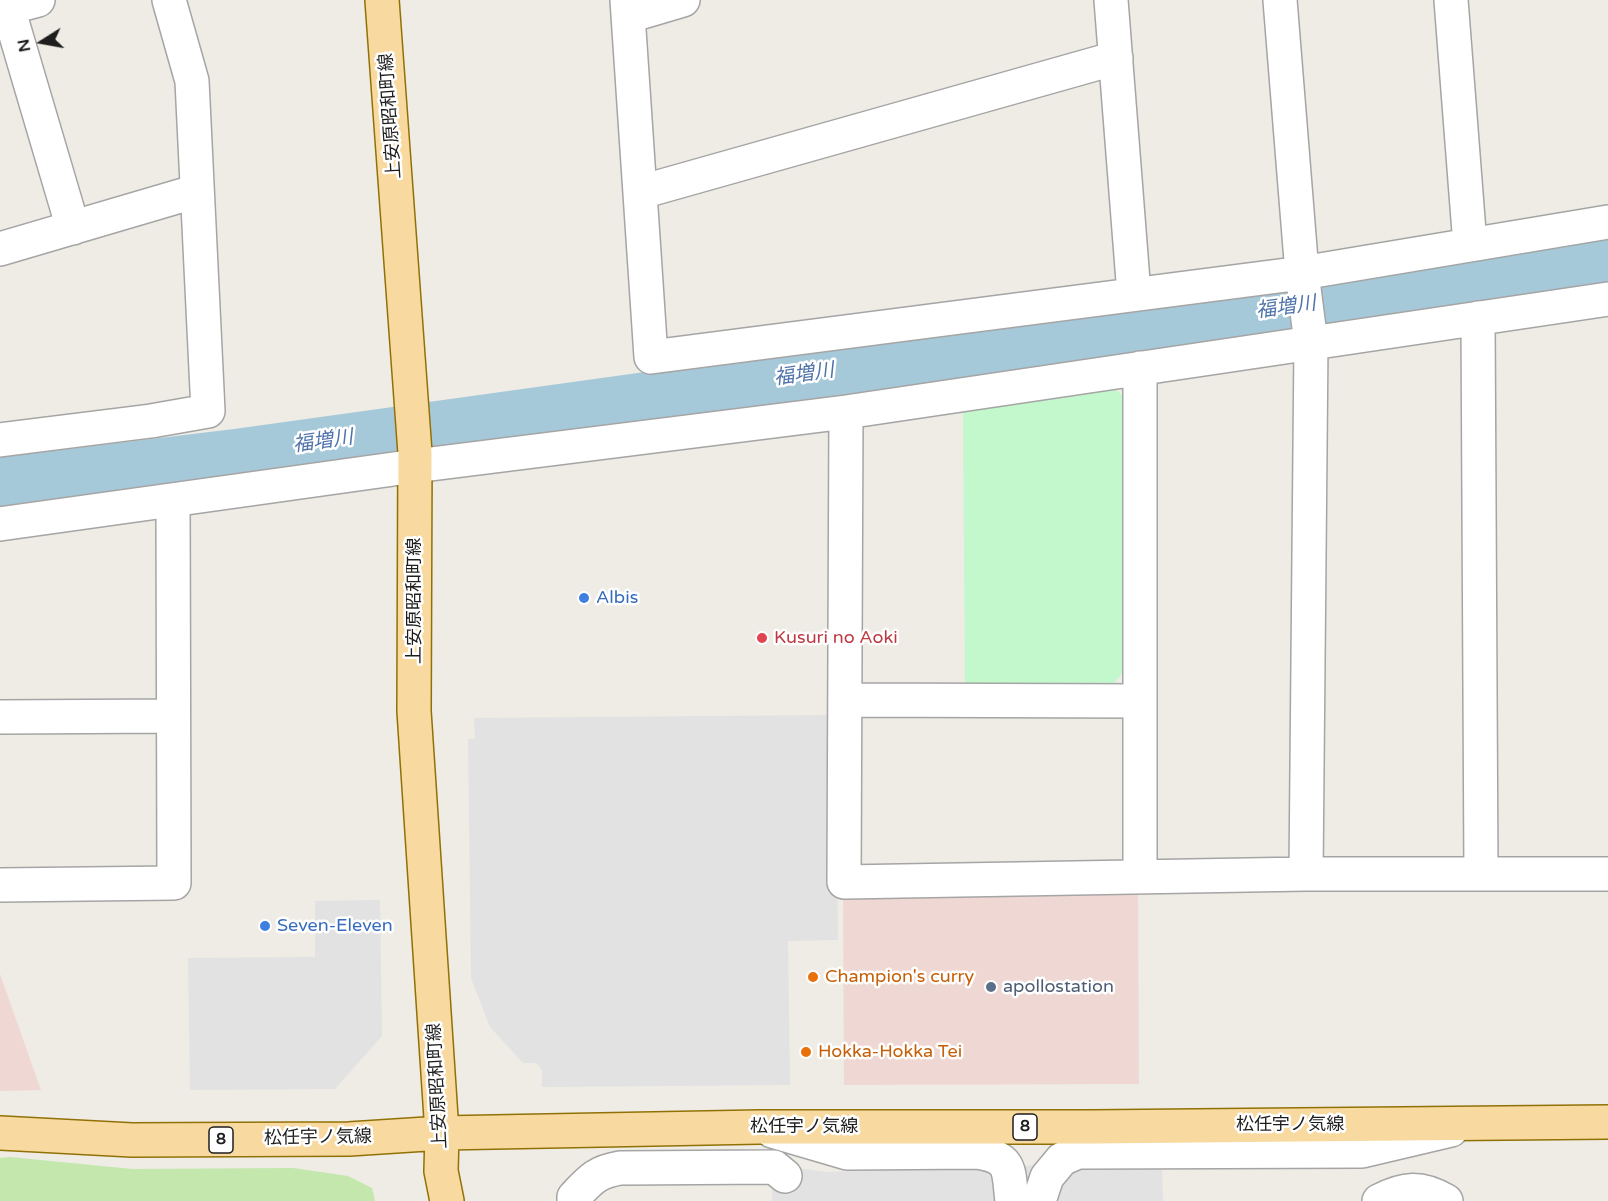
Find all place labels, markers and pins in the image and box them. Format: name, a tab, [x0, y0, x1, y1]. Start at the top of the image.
place label: Albis	[596, 587, 638, 609]
marker: Albis	[577, 591, 591, 605]
place label: Kusuri no Aoki	[774, 627, 898, 649]
marker: Kusuri no Aoki	[755, 631, 769, 645]
place label: Seven-Eleven	[277, 915, 393, 937]
marker: Seven-Eleven	[258, 919, 272, 933]
place label: Champion's curry	[825, 966, 974, 988]
marker: Champion's curry	[806, 970, 820, 984]
place label: apollostation	[1003, 976, 1114, 998]
marker: apollostation	[984, 980, 998, 994]
place label: Hokka-Hokka Tei	[818, 1041, 962, 1063]
marker: Hokka-Hokka Tei	[799, 1045, 813, 1059]

